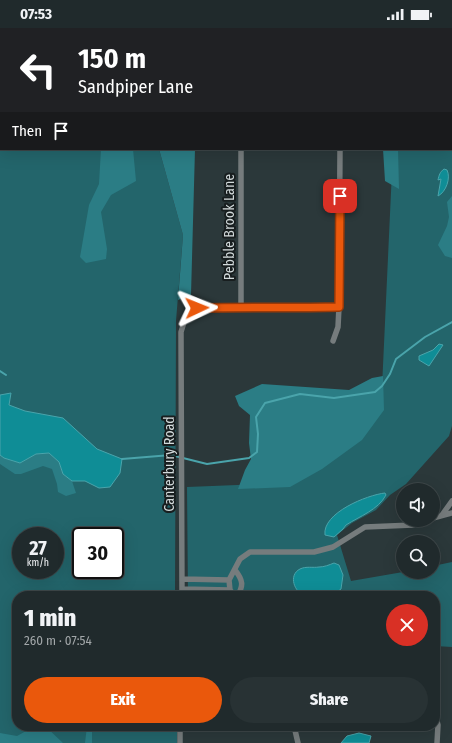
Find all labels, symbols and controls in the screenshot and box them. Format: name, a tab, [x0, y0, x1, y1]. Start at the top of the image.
text: 07:53	[20, 5, 52, 23]
text: 150 m	[78, 42, 146, 75]
icon: left	[12, 44, 64, 96]
text: Sandpiper Lane	[78, 76, 193, 98]
icon: arrive	[50, 120, 72, 142]
text: Then	[12, 122, 42, 140]
street label: Pebble Brook Lane	[221, 174, 238, 280]
pin	[323, 179, 357, 213]
icon: arrive	[329, 185, 351, 207]
position arrow	[176, 287, 218, 329]
street label: Canterbury Road	[161, 416, 178, 512]
map controls	[396, 483, 440, 579]
button: sound	[396, 483, 440, 527]
speed limit sign: 30	[72, 527, 124, 579]
button: search	[396, 535, 440, 579]
text: 27	[29, 536, 47, 560]
text: km/h	[27, 557, 49, 569]
text: 1 min	[24, 604, 76, 632]
button: close	[386, 604, 428, 646]
text: 260 m · 07:54	[24, 633, 92, 648]
button: Exit	[24, 677, 222, 723]
button: Share	[230, 677, 428, 723]

